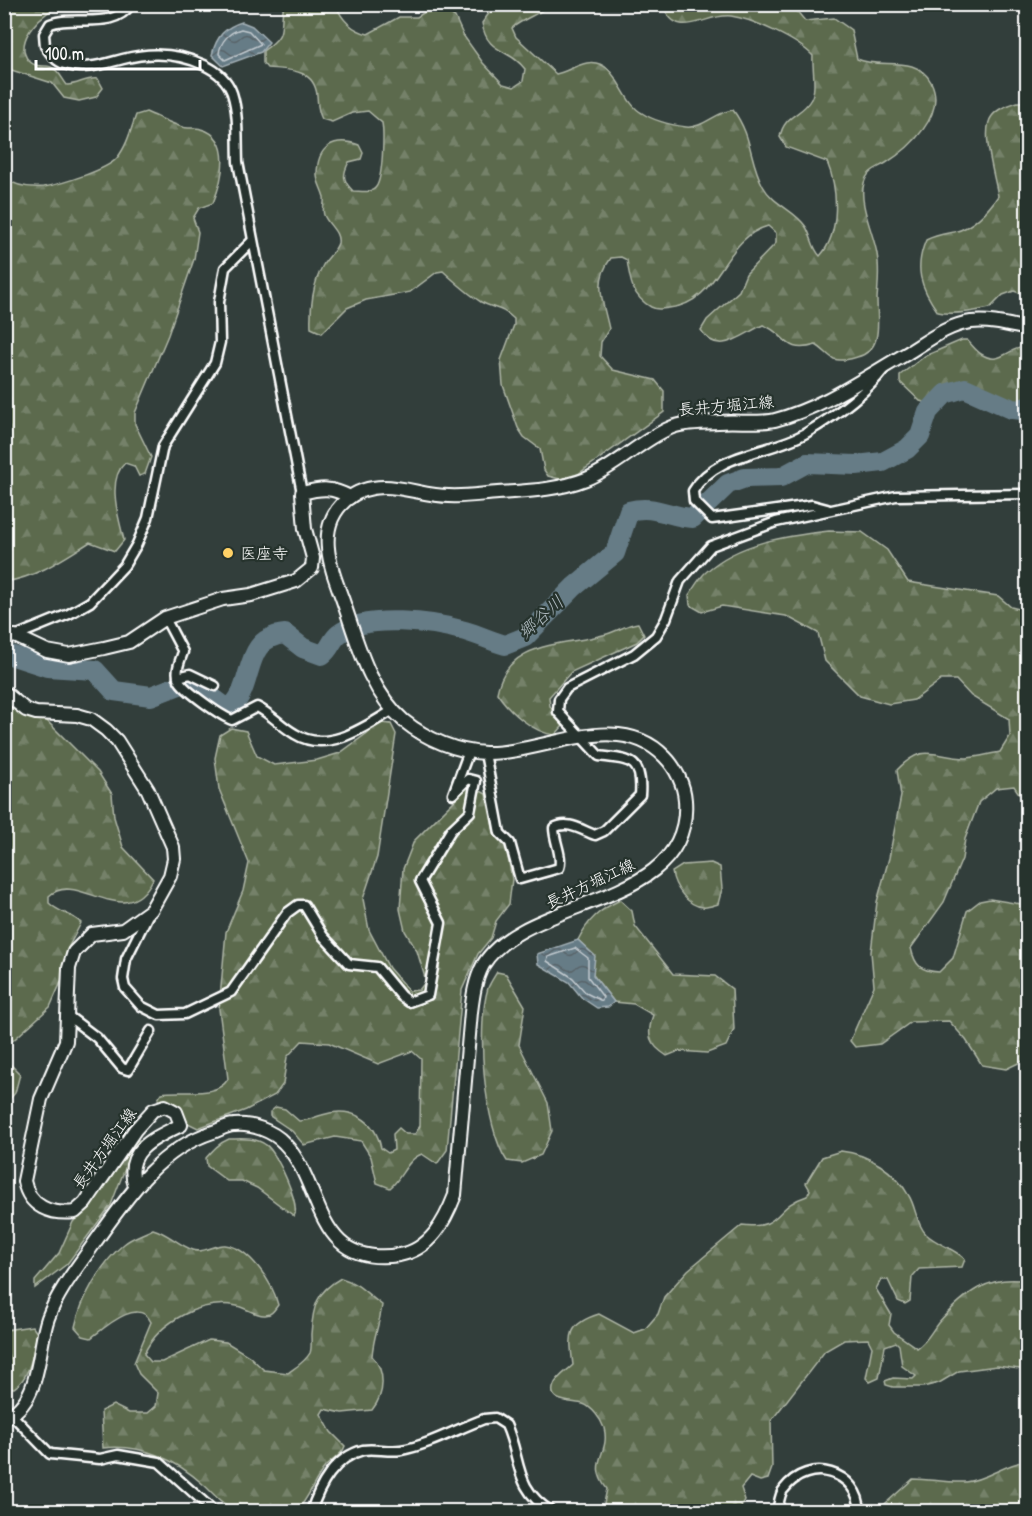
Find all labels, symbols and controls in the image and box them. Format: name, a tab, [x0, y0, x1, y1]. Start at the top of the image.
scale bar	[36, 33, 200, 71]
text: 100 m	[45, 41, 84, 66]
street label: 長井方堀江線	[677, 390, 775, 420]
place label: 医座寺	[240, 542, 288, 564]
marker: 医座寺	[221, 546, 235, 560]
water label: 郷谷川	[512, 589, 569, 644]
street label: 長井方堀江線	[542, 853, 638, 913]
street label: 長井方堀江線	[67, 1103, 141, 1193]

